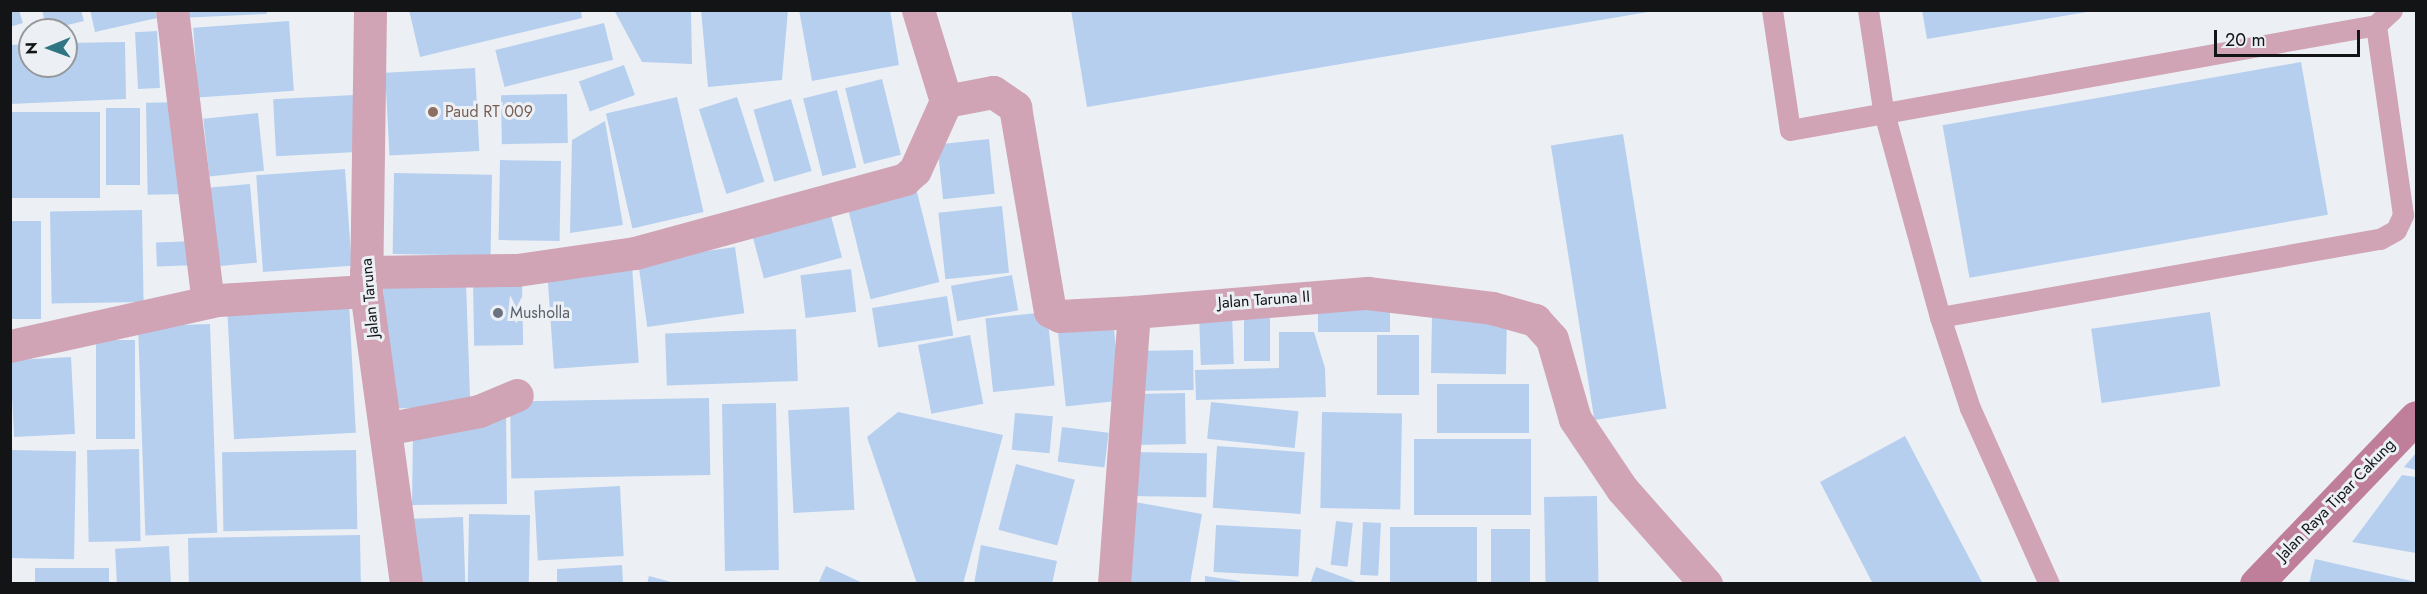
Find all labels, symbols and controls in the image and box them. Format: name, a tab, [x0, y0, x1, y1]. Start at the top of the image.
north arrow	[18, 18, 78, 78]
scale bar	[2217, 18, 2362, 56]
text: 20 m	[2225, 27, 2265, 53]
text: N	[20, 42, 43, 55]
place label: Paud RT 009	[445, 102, 533, 122]
marker: Paud RT 009	[426, 105, 440, 119]
street label: Jalan Taruna	[357, 257, 383, 339]
street label: Jalan Taruna II	[1217, 287, 1311, 313]
place label: Musholla	[510, 303, 570, 323]
marker: Musholla	[491, 306, 505, 320]
street label: Jalan Raya Tipar Cakung	[2273, 435, 2399, 565]

